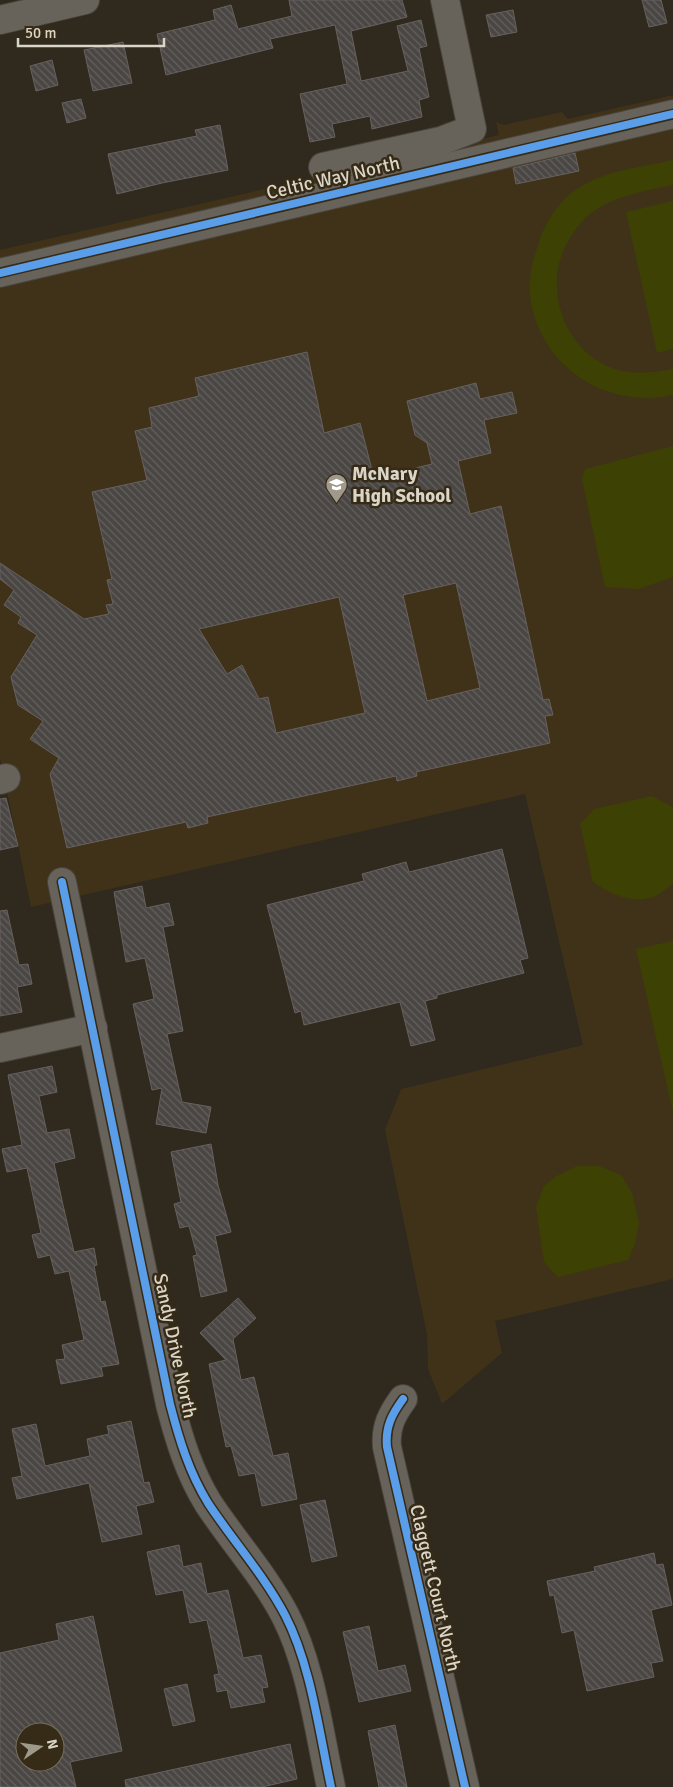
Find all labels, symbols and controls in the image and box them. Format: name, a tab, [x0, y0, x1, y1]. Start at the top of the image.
scale bar	[18, 15, 164, 47]
text: 50 m	[25, 24, 56, 42]
street label: Celtic Way North	[264, 151, 402, 205]
place label: McNary High School	[352, 462, 451, 508]
school or university icon: McNary High School	[324, 473, 348, 504]
street label: Sandy Drive North	[148, 1271, 202, 1421]
street label: Claggett Court North	[404, 1502, 466, 1674]
north arrow	[15, 1722, 65, 1772]
text: N	[43, 1738, 62, 1751]

